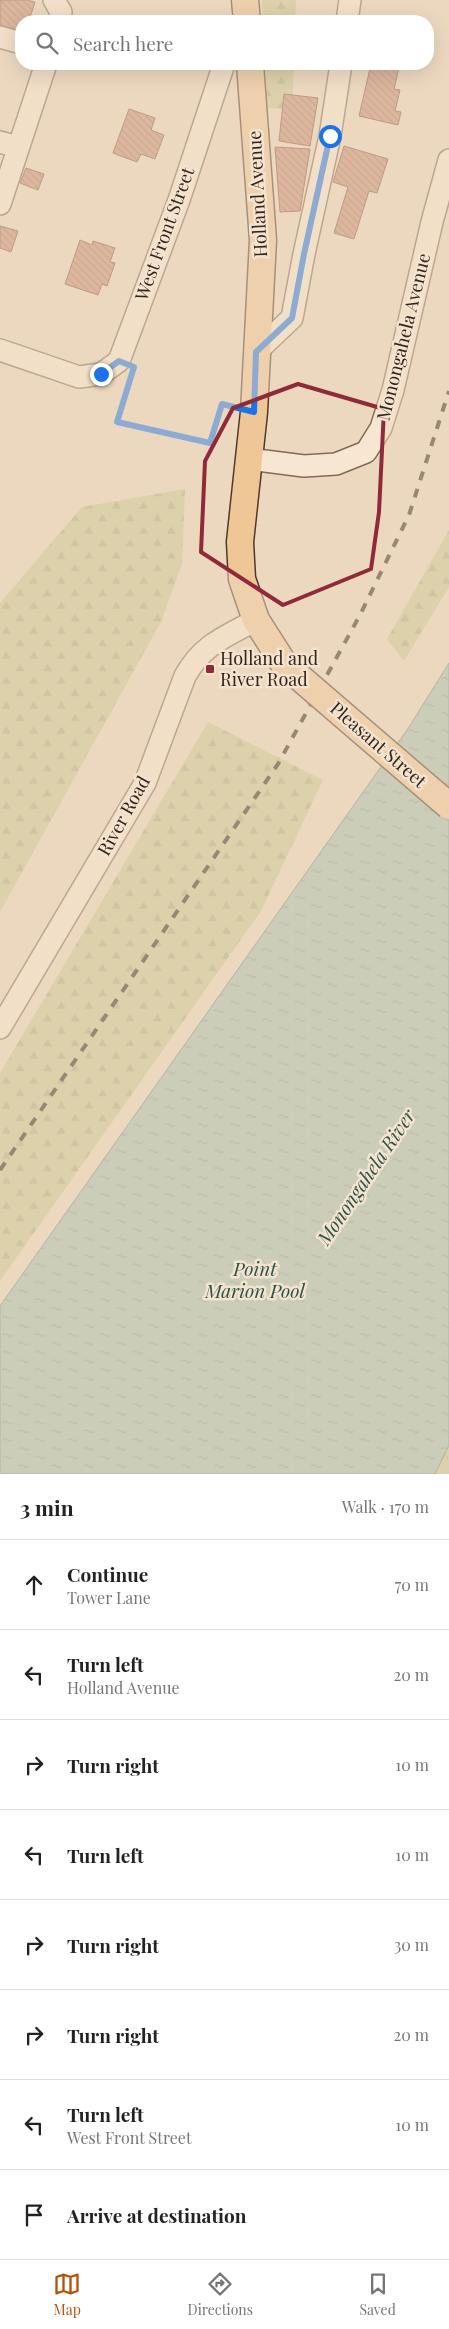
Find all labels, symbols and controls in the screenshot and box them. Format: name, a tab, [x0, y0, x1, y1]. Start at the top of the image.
search box	[15, 15, 434, 70]
icon: search	[33, 29, 61, 57]
text: Search here	[73, 30, 173, 56]
route start	[319, 125, 342, 148]
street label: Holland Avenue	[242, 130, 272, 258]
street label: West Front Street	[128, 163, 200, 305]
street label: Monongahela Avenue	[371, 251, 435, 423]
route end	[90, 363, 113, 386]
place label: Holland and River Road	[220, 646, 319, 691]
marker: Holland and River Road	[204, 663, 216, 675]
street label: Pleasant Street	[325, 696, 432, 793]
street label: River Road	[91, 771, 155, 860]
water label: Monongahela River	[310, 1103, 421, 1250]
water label: Point Marion Pool	[204, 1255, 306, 1303]
text: 3 min	[20, 1493, 74, 1521]
text: Walk · 170 m	[342, 1496, 429, 1517]
text: Continue	[67, 1561, 148, 1587]
icon: ahead	[20, 1571, 48, 1599]
text: 70 m	[395, 1574, 429, 1595]
text: Tower Lane	[67, 1587, 151, 1608]
text: Turn left	[67, 1651, 144, 1677]
icon: left	[20, 1661, 48, 1689]
text: 20 m	[394, 1664, 429, 1685]
text: Holland Avenue	[67, 1677, 180, 1698]
icon: right	[20, 1751, 48, 1779]
text: Turn right	[67, 1752, 159, 1778]
text: 10 m	[395, 1754, 429, 1775]
icon: left	[20, 1841, 48, 1869]
text: Turn left	[67, 1842, 144, 1868]
text: 10 m	[395, 1844, 429, 1865]
icon: right	[20, 1931, 48, 1959]
text: Turn right	[67, 1932, 159, 1958]
text: 30 m	[394, 1934, 429, 1955]
icon: right	[20, 2021, 48, 2049]
text: Turn right	[67, 2022, 159, 2048]
text: 20 m	[394, 2024, 429, 2045]
text: Turn left	[67, 2101, 144, 2127]
icon: left	[20, 2111, 48, 2139]
text: 10 m	[395, 2114, 429, 2135]
text: West Front Street	[67, 2127, 192, 2148]
icon: arrive	[20, 2201, 48, 2229]
text: Arrive at destination	[67, 2202, 247, 2228]
tab: Map	[53, 2270, 81, 2319]
tab: Directions	[188, 2270, 253, 2319]
tab: Saved	[359, 2270, 396, 2319]

